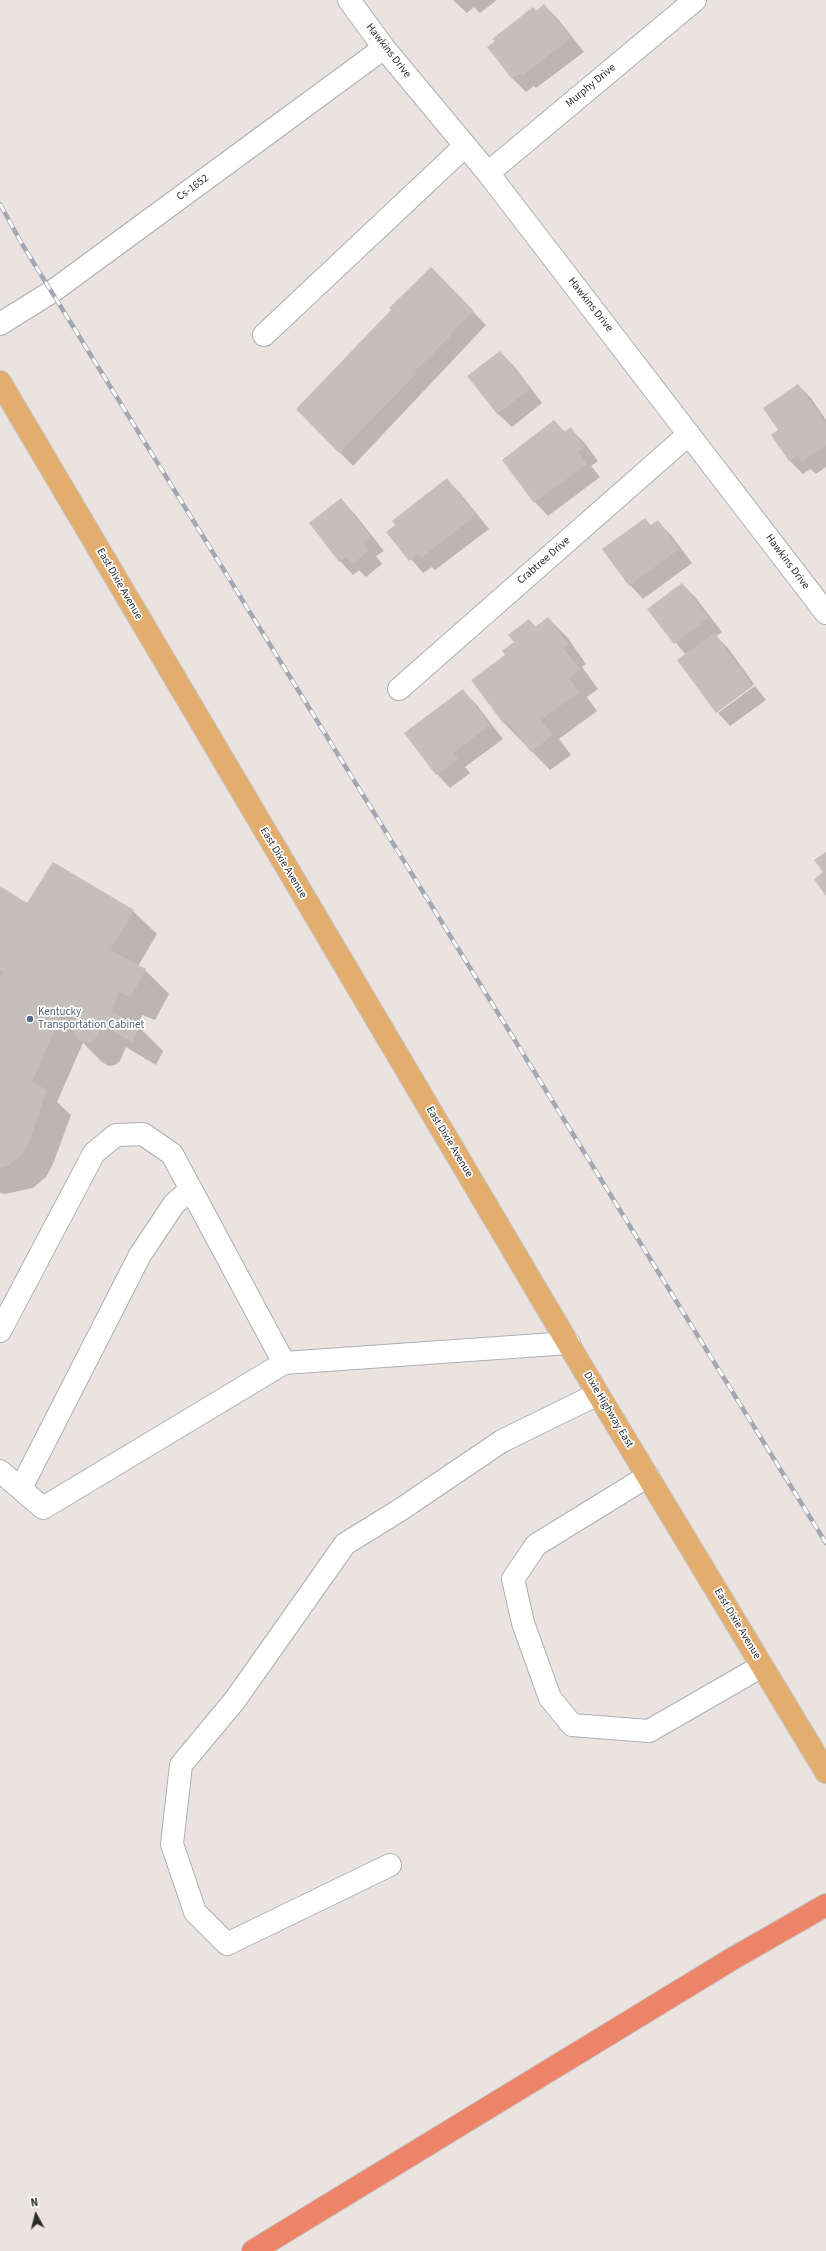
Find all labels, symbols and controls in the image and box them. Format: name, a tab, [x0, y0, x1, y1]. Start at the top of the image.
street label: Hawkins Drive	[363, 21, 413, 81]
street label: Murphy Drive	[563, 61, 619, 111]
street label: Cs-1652	[174, 172, 212, 204]
street label: Hawkins Drive	[565, 275, 615, 335]
street label: Hawkins Drive	[762, 532, 812, 592]
street label: Crabtree Drive	[515, 534, 573, 588]
street label: East Dixie Avenue	[93, 546, 145, 622]
street label: East Dixie Avenue	[257, 825, 309, 901]
place label: Kentucky Transportation Cabinet	[38, 1006, 144, 1032]
marker: Kentucky Transportation Cabinet	[25, 1014, 35, 1024]
street label: East Dixie Avenue	[423, 1104, 475, 1180]
street label: Dixie Highway East	[580, 1370, 636, 1450]
street label: East Dixie Avenue	[711, 1586, 763, 1662]
north arrow	[16, 2195, 56, 2235]
text: N	[30, 2195, 39, 2210]

